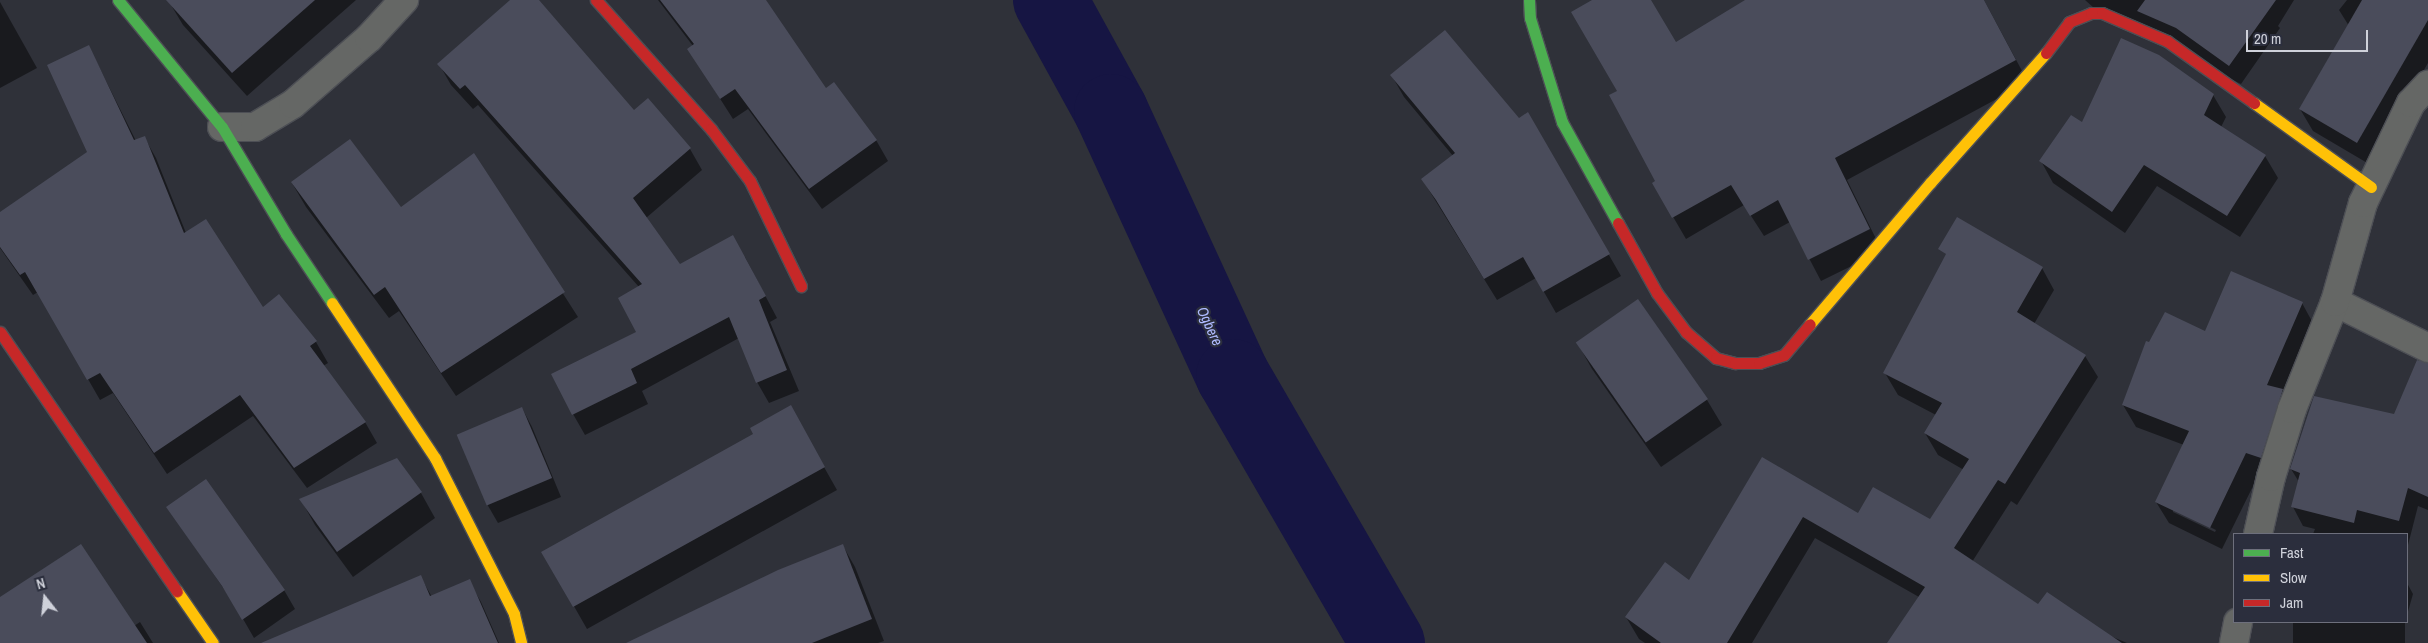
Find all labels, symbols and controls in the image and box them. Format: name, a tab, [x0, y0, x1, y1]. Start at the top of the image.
scale bar	[2248, 20, 2370, 52]
text: 20 m	[2254, 28, 2281, 49]
water label: Ogbere	[1193, 304, 1227, 348]
legend	[2233, 533, 2408, 623]
text: Fast	[2280, 542, 2303, 563]
text: Slow	[2280, 567, 2307, 588]
north arrow	[20, 573, 70, 623]
text: N	[34, 574, 47, 593]
text: Jam	[2280, 592, 2303, 613]

